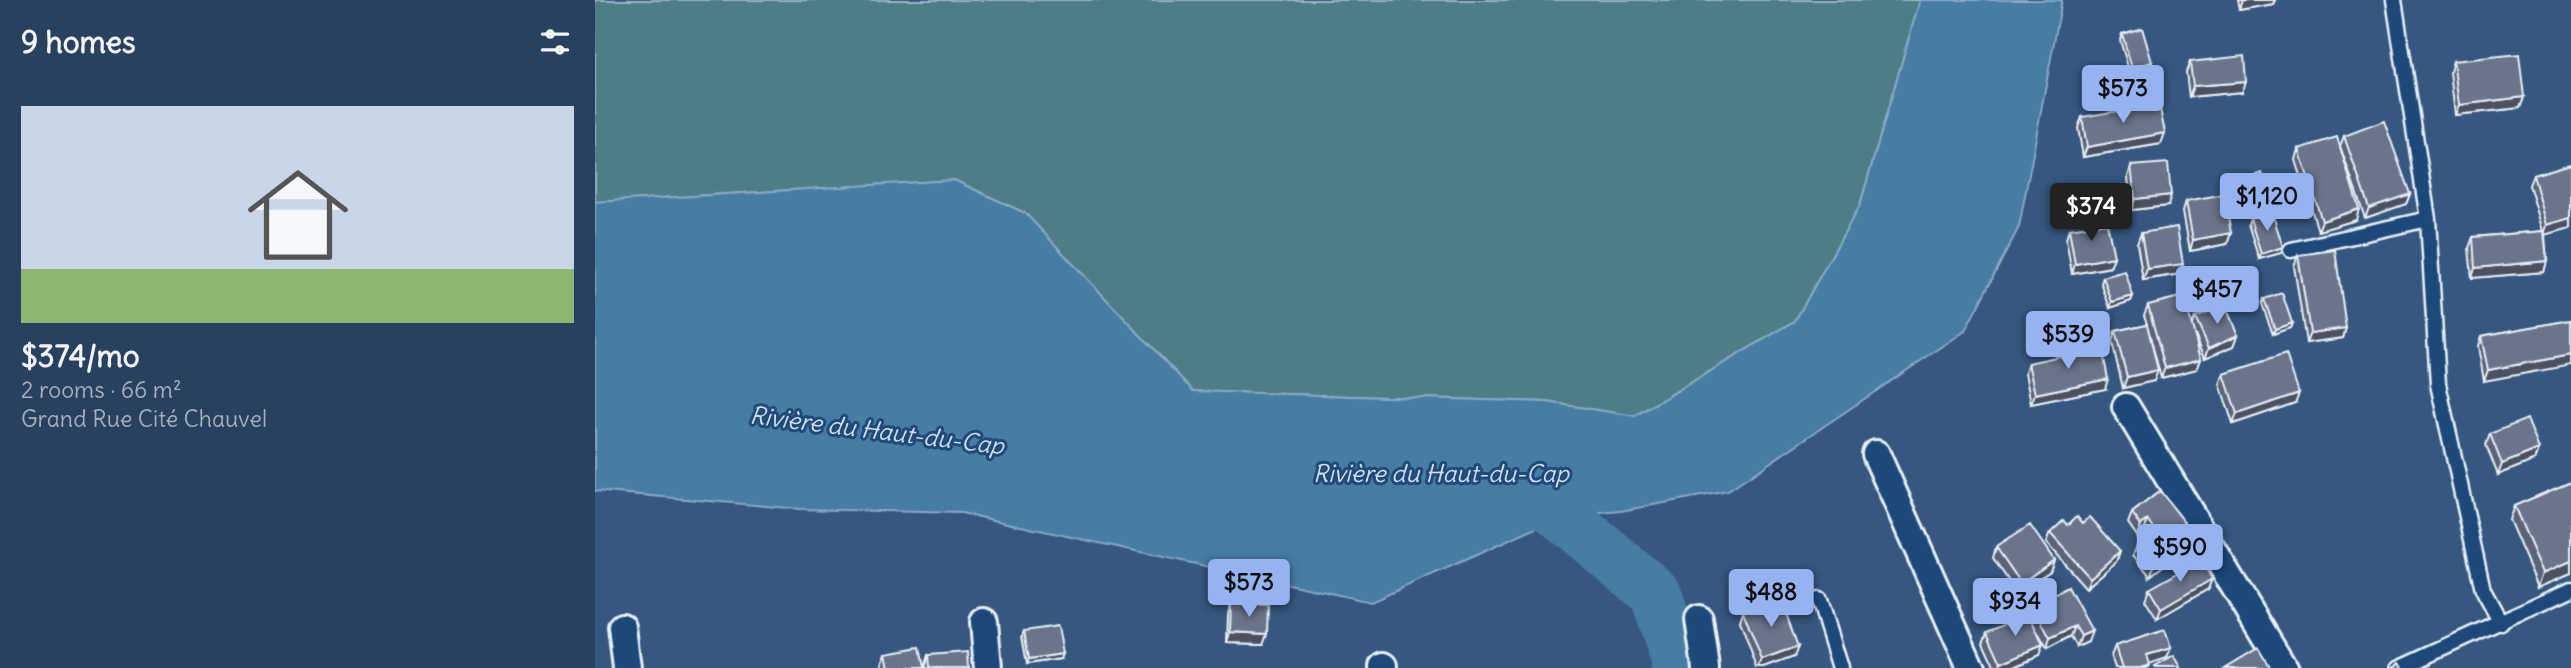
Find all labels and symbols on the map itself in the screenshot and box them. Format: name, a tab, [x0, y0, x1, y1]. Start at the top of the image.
pin: $573	[2082, 66, 2164, 125]
pin: $1,120	[2210, 174, 2324, 233]
pin: $374	[2050, 184, 2132, 243]
pin: $457	[2176, 266, 2258, 326]
pin: $539	[2027, 312, 2109, 371]
water label: Rivière du Haut-du-Cap	[748, 400, 1007, 461]
water label: Rivière du Haut-du-Cap	[1313, 458, 1570, 488]
pin: $590	[2139, 524, 2221, 584]
pin: $573	[1208, 560, 1290, 619]
pin: $488	[1730, 570, 1812, 629]
pin: $934	[1974, 578, 2056, 638]

